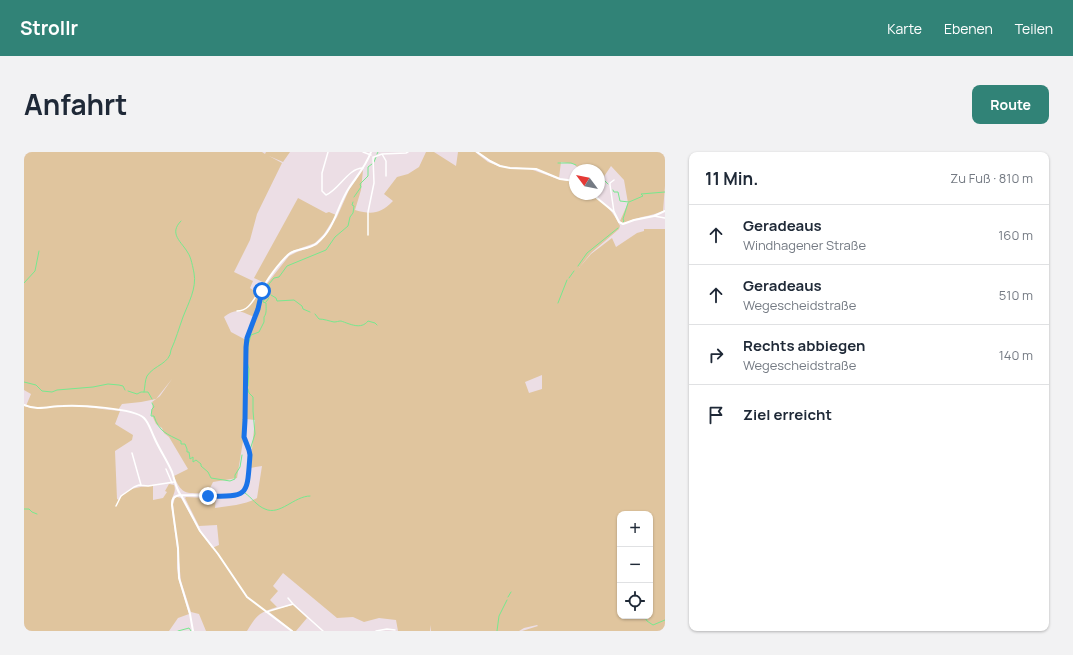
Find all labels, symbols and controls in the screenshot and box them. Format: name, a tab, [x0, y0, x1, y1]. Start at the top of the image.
text: Strollr	[20, 15, 78, 41]
text: Karte	[887, 19, 922, 38]
text: Ebenen	[944, 19, 993, 38]
text: Teilen	[1015, 19, 1053, 38]
text: Anfahrt	[24, 85, 127, 123]
button: Route	[972, 85, 1049, 124]
north arrow	[569, 164, 605, 200]
text: 11 Min.	[705, 167, 758, 190]
text: Zu Fuß · 810 m	[950, 169, 1033, 187]
text: Geradeaus	[743, 215, 822, 236]
icon: ahead	[705, 224, 727, 246]
text: 160 m	[998, 226, 1033, 244]
text: Windhagener Straße	[743, 236, 866, 254]
text: Geradeaus	[743, 275, 822, 296]
route start	[253, 282, 271, 300]
icon: ahead	[705, 284, 727, 306]
text: 510 m	[999, 286, 1033, 304]
text: Wegescheidstraße	[743, 296, 856, 314]
text: Rechts abbiegen	[743, 335, 865, 356]
icon: right	[705, 344, 727, 366]
text: 140 m	[999, 346, 1033, 364]
text: Wegescheidstraße	[743, 356, 856, 374]
icon: arrive	[705, 404, 727, 426]
text: Ziel erreicht	[743, 404, 832, 425]
route end	[199, 487, 217, 505]
map controls	[617, 511, 653, 619]
button: +	[617, 511, 653, 547]
button: −	[617, 547, 653, 583]
button: locate	[617, 583, 653, 619]

